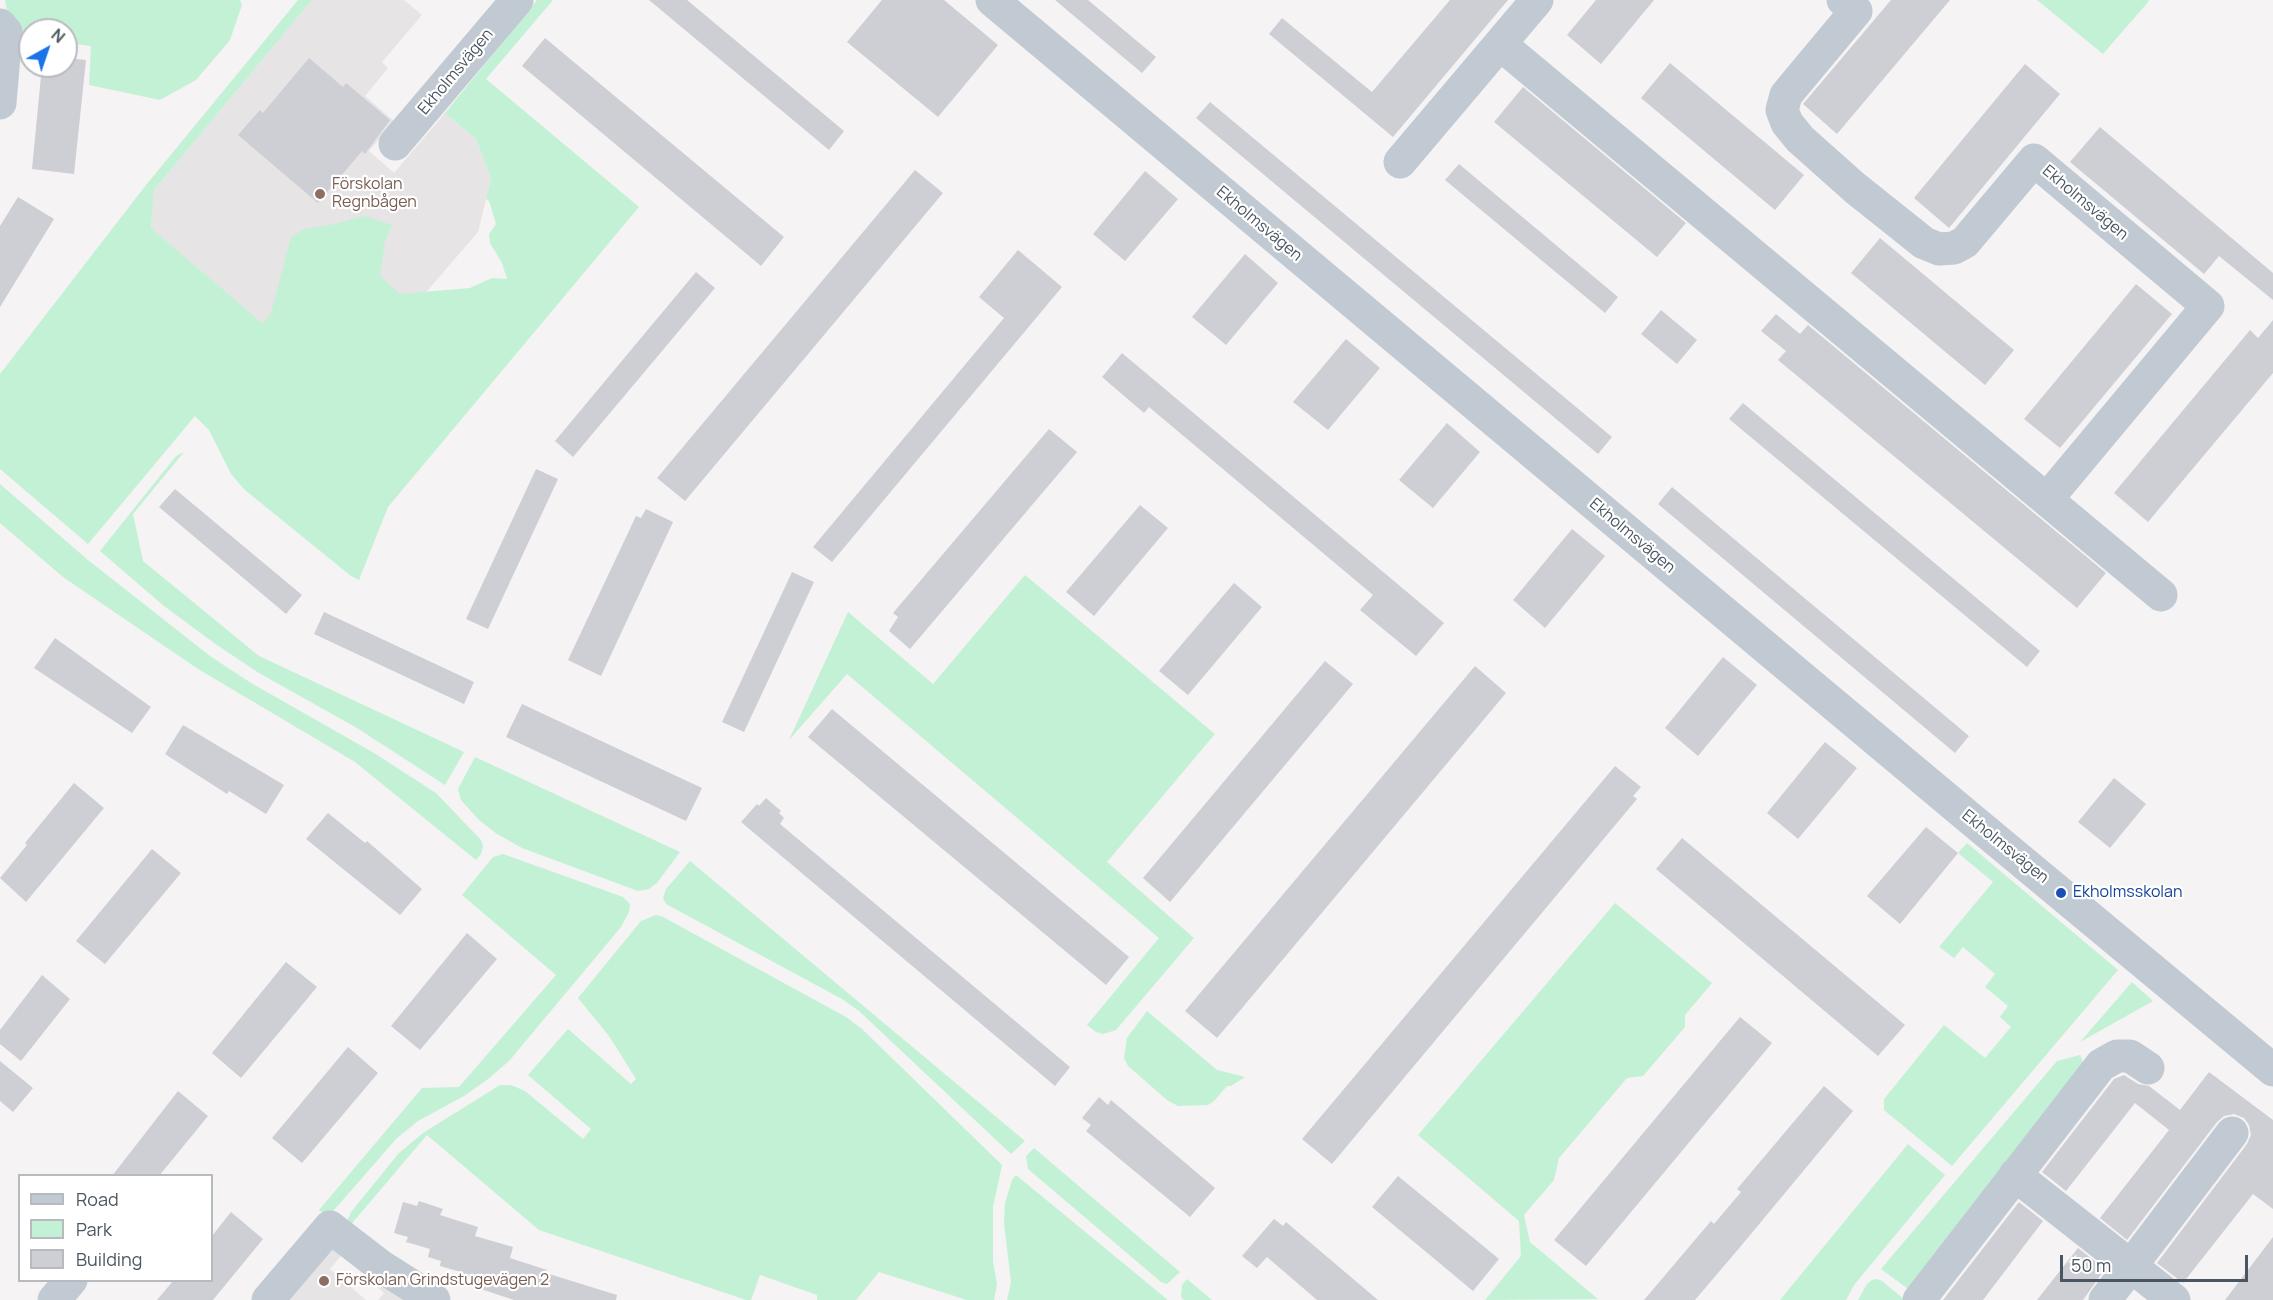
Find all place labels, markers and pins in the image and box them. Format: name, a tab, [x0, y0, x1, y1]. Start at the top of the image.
place label: Förskolan Regnbågen	[332, 175, 417, 213]
marker: Förskolan Regnbågen	[313, 187, 327, 201]
place label: Ekholmsskolan	[2073, 883, 2182, 903]
marker: Ekholmsskolan	[2054, 886, 2068, 900]
place label: Förskolan Grindstugevägen 2	[336, 1271, 549, 1291]
marker: Förskolan Grindstugevägen 2	[317, 1274, 331, 1288]

